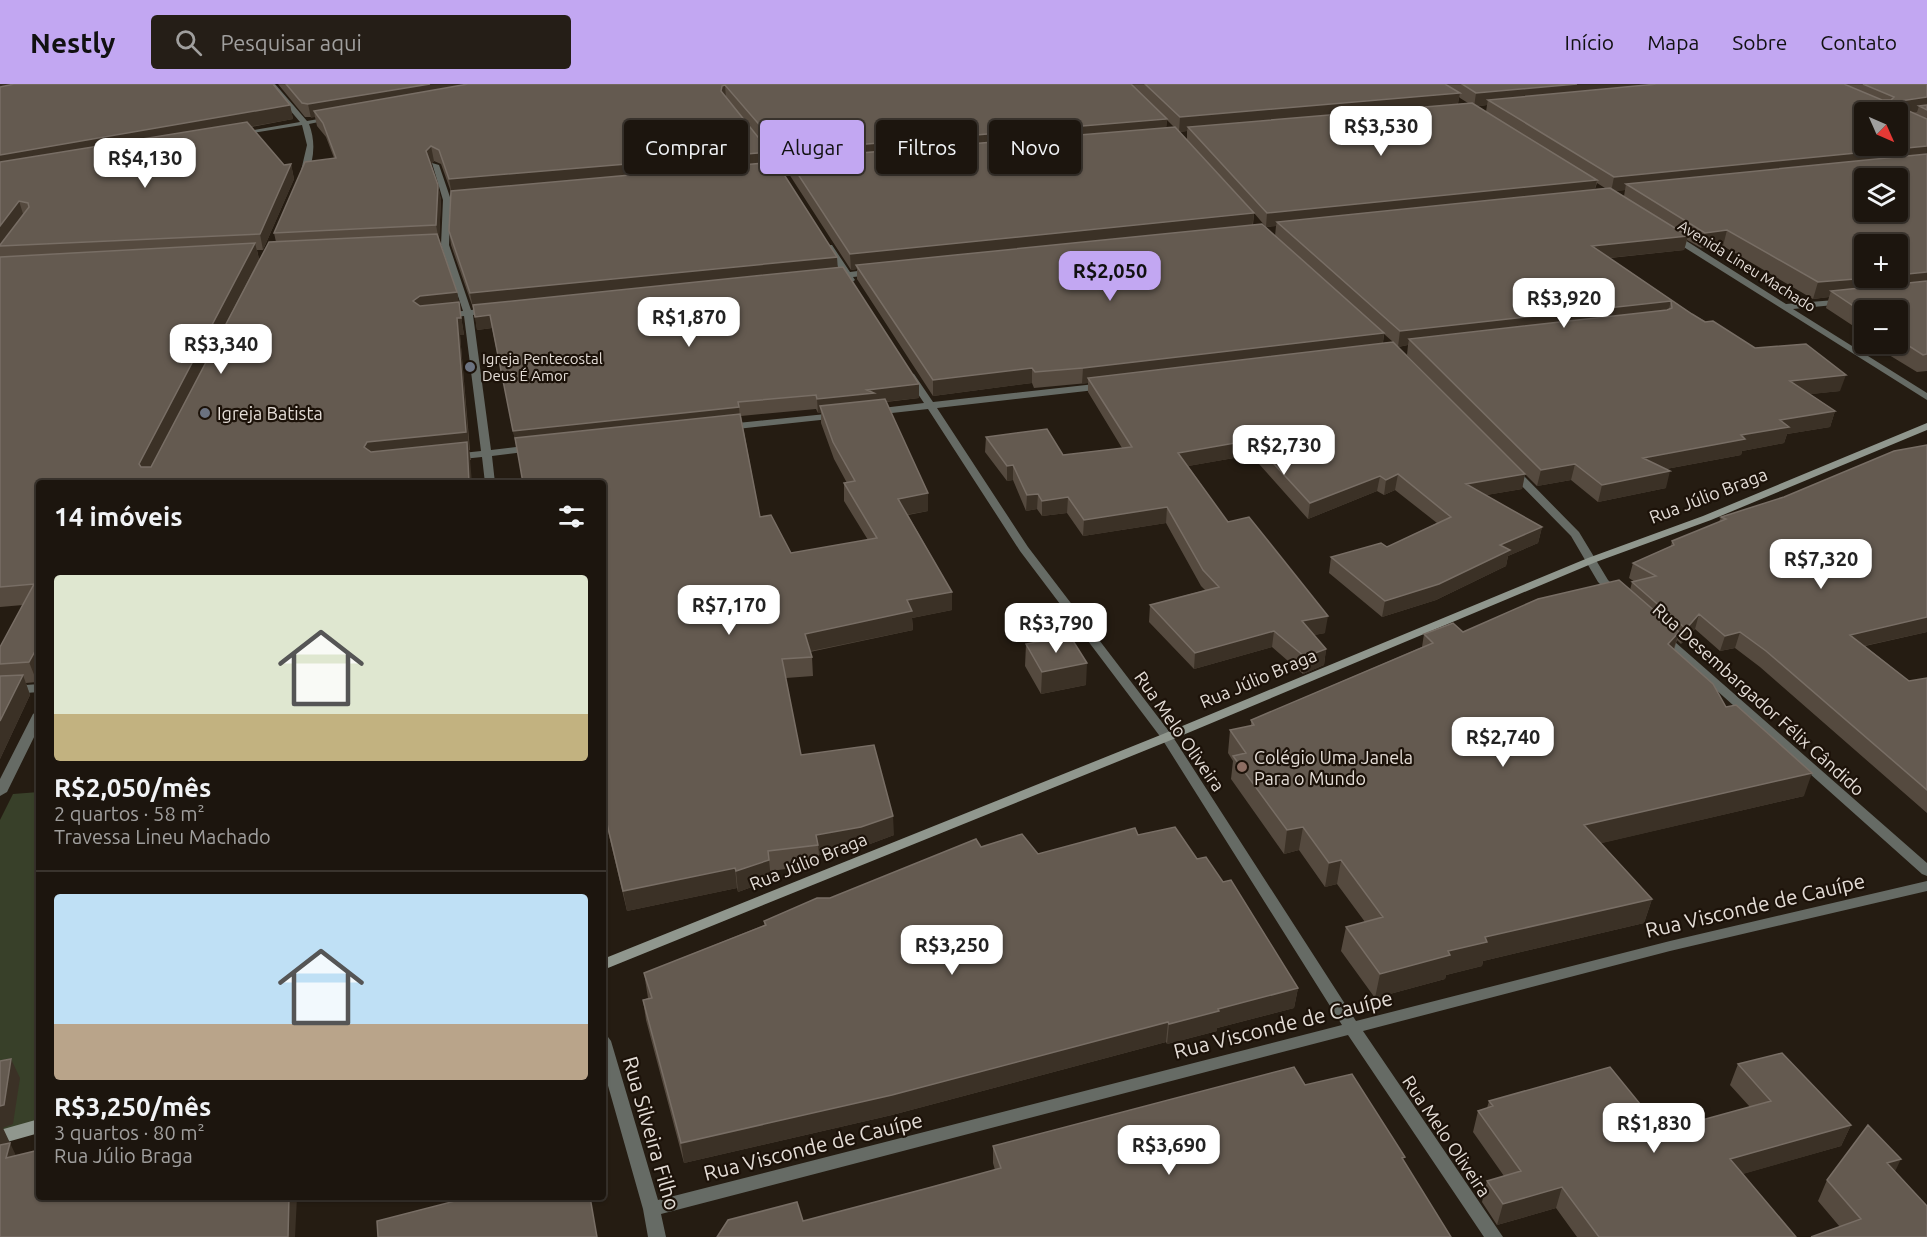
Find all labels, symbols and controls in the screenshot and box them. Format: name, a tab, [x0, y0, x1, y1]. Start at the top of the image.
search box	[151, 15, 571, 69]
icon: search	[172, 26, 205, 59]
text: Nestly	[30, 27, 115, 58]
text: Pesquisar aqui	[220, 30, 362, 55]
text: Início	[1565, 30, 1614, 54]
text: Mapa	[1647, 30, 1699, 54]
text: Sobre	[1732, 30, 1787, 54]
text: Contato	[1820, 30, 1897, 54]
north arrow	[1854, 102, 1908, 156]
map controls	[1854, 102, 1908, 354]
pin: R$3,530	[1326, 106, 1436, 157]
text: R$3,530	[1344, 114, 1418, 137]
chip: Comprar	[624, 120, 748, 174]
chip: Alugar	[760, 120, 864, 174]
chip: Filtros	[876, 120, 977, 174]
chip: Novo	[989, 120, 1081, 174]
pin: R$4,130	[90, 138, 200, 189]
text: R$4,130	[108, 146, 182, 169]
button: layers	[1854, 168, 1908, 222]
street label: Avenida Lineu Machado	[1675, 217, 1819, 315]
button: +	[1854, 234, 1908, 288]
pin: R$2,050	[1055, 251, 1165, 302]
text: R$2,050	[1073, 259, 1147, 282]
pin: R$3,920	[1509, 278, 1619, 329]
text: R$3,920	[1527, 286, 1601, 309]
pin: R$1,870	[634, 297, 744, 348]
button: −	[1854, 300, 1908, 354]
text: R$1,870	[652, 305, 726, 328]
pin: R$3,340	[166, 324, 276, 375]
text: R$3,340	[184, 332, 258, 355]
place label: Igreja Pentecostal Deus É Amor	[482, 350, 603, 384]
marker: Igreja Pentecostal Deus É Amor	[463, 360, 477, 374]
place label: Igreja Batista	[217, 403, 323, 423]
marker: Igreja Batista	[198, 406, 212, 420]
pin: R$2,730	[1229, 425, 1339, 476]
text: R$2,730	[1247, 433, 1321, 456]
street label: Rua Júlio Braga	[1646, 463, 1770, 527]
icon: filters	[555, 500, 588, 533]
text: 14 imóveis	[54, 502, 183, 531]
pin: R$7,320	[1766, 539, 1876, 590]
text: R$7,320	[1784, 547, 1858, 570]
pin: R$7,170	[674, 585, 784, 636]
text: R$7,170	[692, 593, 766, 616]
street label: Rua Desembargador Félix Cândido	[1649, 599, 1869, 799]
pin: R$3,790	[1001, 603, 1111, 654]
text: R$3,790	[1019, 611, 1093, 634]
icon: home	[267, 614, 375, 722]
street label: Rua Júlio Braga	[1197, 644, 1319, 712]
street label: Rua Melo Oliveira	[1131, 667, 1229, 795]
pin: R$2,740	[1448, 717, 1558, 768]
text: R$2,740	[1466, 725, 1540, 748]
place label: Colégio Uma Janela Para o Mundo	[1254, 747, 1413, 788]
marker: Colégio Uma Janela Para o Mundo	[1235, 760, 1249, 774]
text: R$2,050/mês	[54, 773, 211, 802]
text: 2 quartos · 58 m²	[54, 802, 205, 825]
text: Travessa Lineu Machado	[54, 825, 271, 848]
street label: Rua Júlio Braga	[746, 828, 870, 894]
street label: Rua Visconde de Cauípe	[1643, 868, 1867, 942]
pin: R$3,250	[897, 925, 1007, 976]
icon: home	[267, 933, 375, 1041]
text: R$3,250	[915, 933, 989, 956]
street label: Rua Visconde de Cauípe	[1171, 985, 1395, 1063]
street label: Rua Silveira Filho	[619, 1053, 685, 1213]
street label: Rua Melo Oliveira	[1399, 1072, 1495, 1200]
text: R$3,250/mês	[54, 1092, 211, 1121]
pin: R$1,830	[1599, 1103, 1709, 1154]
street label: Rua Visconde de Cauípe	[701, 1107, 925, 1185]
text: R$1,830	[1617, 1111, 1691, 1134]
text: 3 quartos · 80 m²	[54, 1121, 205, 1144]
pin: R$3,690	[1114, 1125, 1224, 1176]
text: R$3,690	[1132, 1133, 1206, 1156]
text: Rua Júlio Braga	[54, 1144, 193, 1167]

